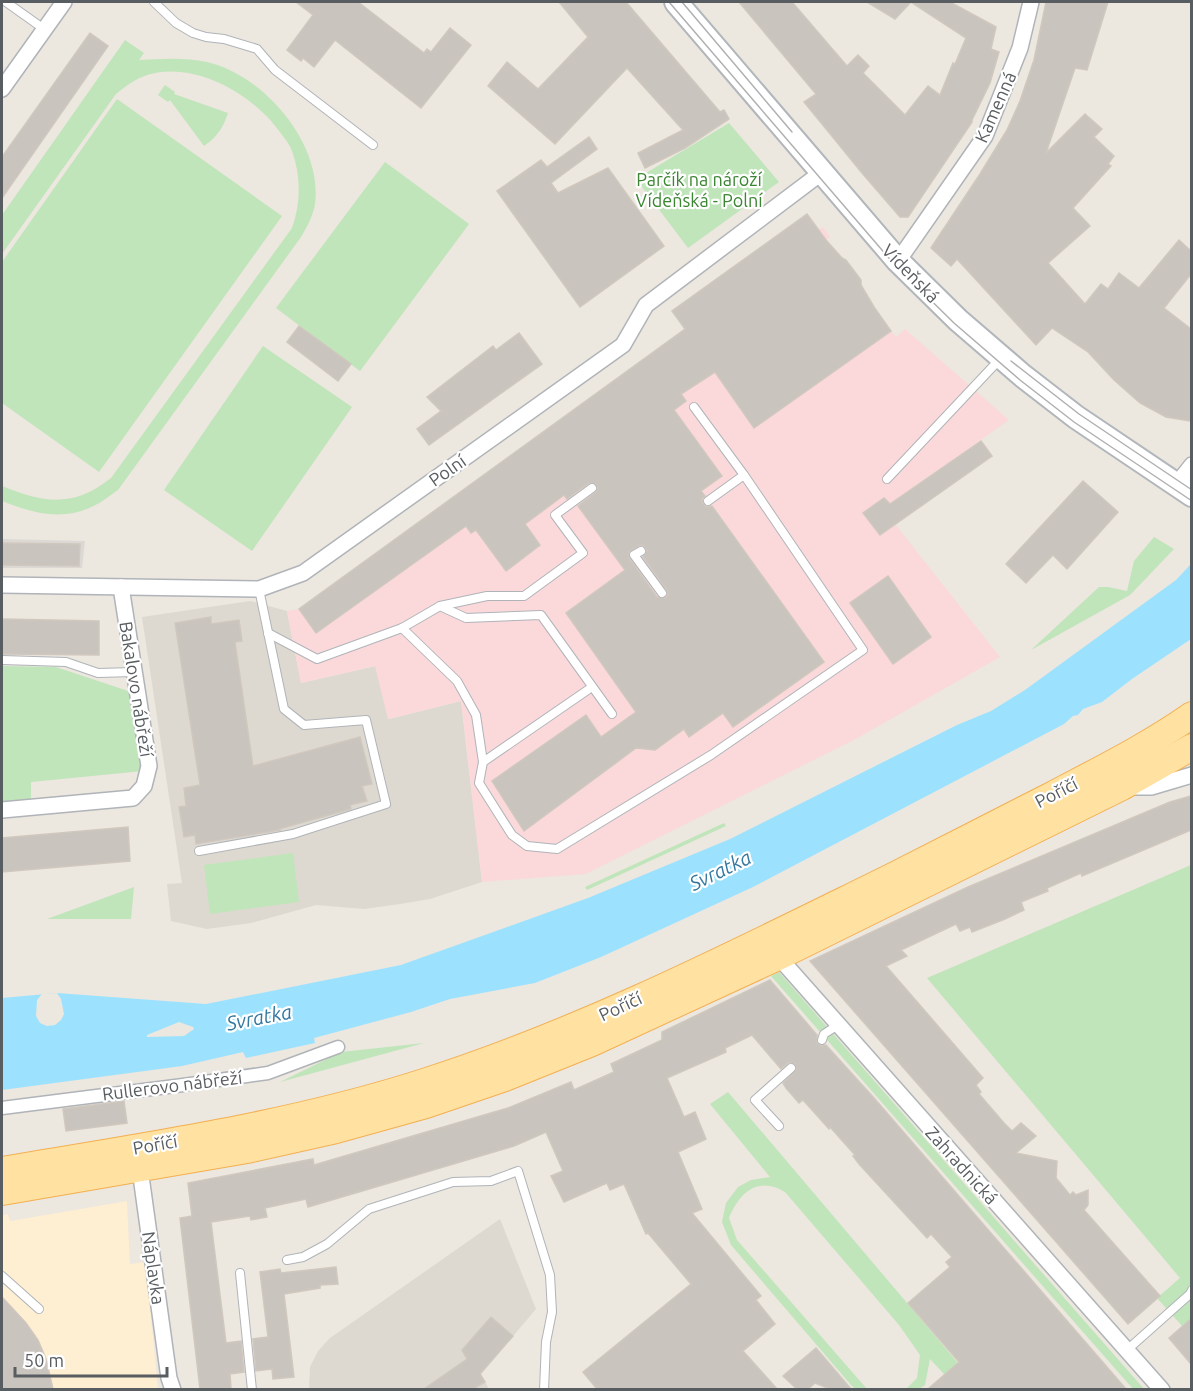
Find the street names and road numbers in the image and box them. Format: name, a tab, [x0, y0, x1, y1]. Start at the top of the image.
street label: Kamenná	[971, 68, 1019, 146]
street label: Vídeňská	[878, 240, 944, 306]
street label: Polní	[425, 450, 470, 490]
street label: Bakalovo nábřeží	[116, 620, 158, 759]
street label: Poříčí	[1031, 773, 1081, 811]
street label: Poříčí	[595, 987, 645, 1025]
street label: Rullerovo nábřeží	[101, 1066, 244, 1104]
street label: Zahradnická	[922, 1122, 1002, 1208]
street label: Poříčí	[131, 1130, 180, 1158]
street label: Náplavka	[139, 1230, 169, 1306]

